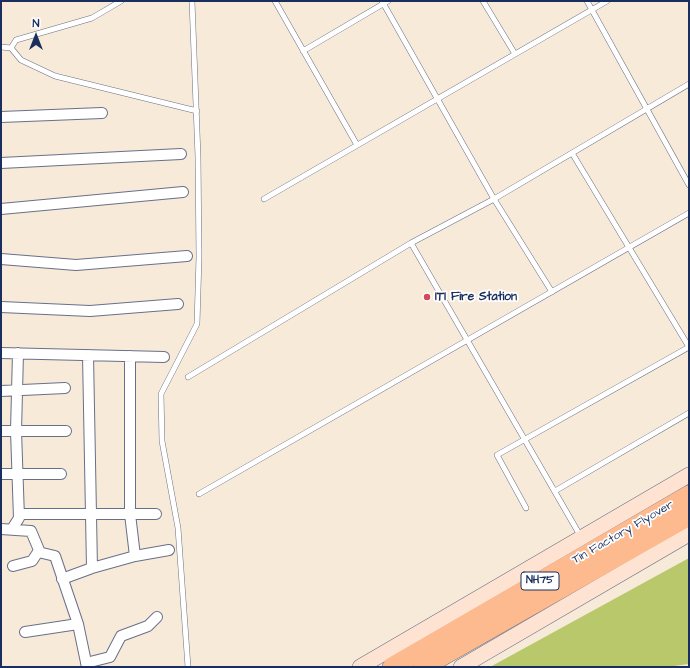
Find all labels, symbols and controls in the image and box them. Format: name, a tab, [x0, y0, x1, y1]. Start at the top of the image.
north arrow	[16, 16, 56, 56]
text: N	[33, 16, 39, 31]
place label: ITI Fire Station	[435, 290, 517, 304]
marker: ITI Fire Station	[422, 292, 432, 302]
street label: Tin Factory Flyover	[570, 498, 676, 568]
road number: NH75	[521, 572, 559, 590]

